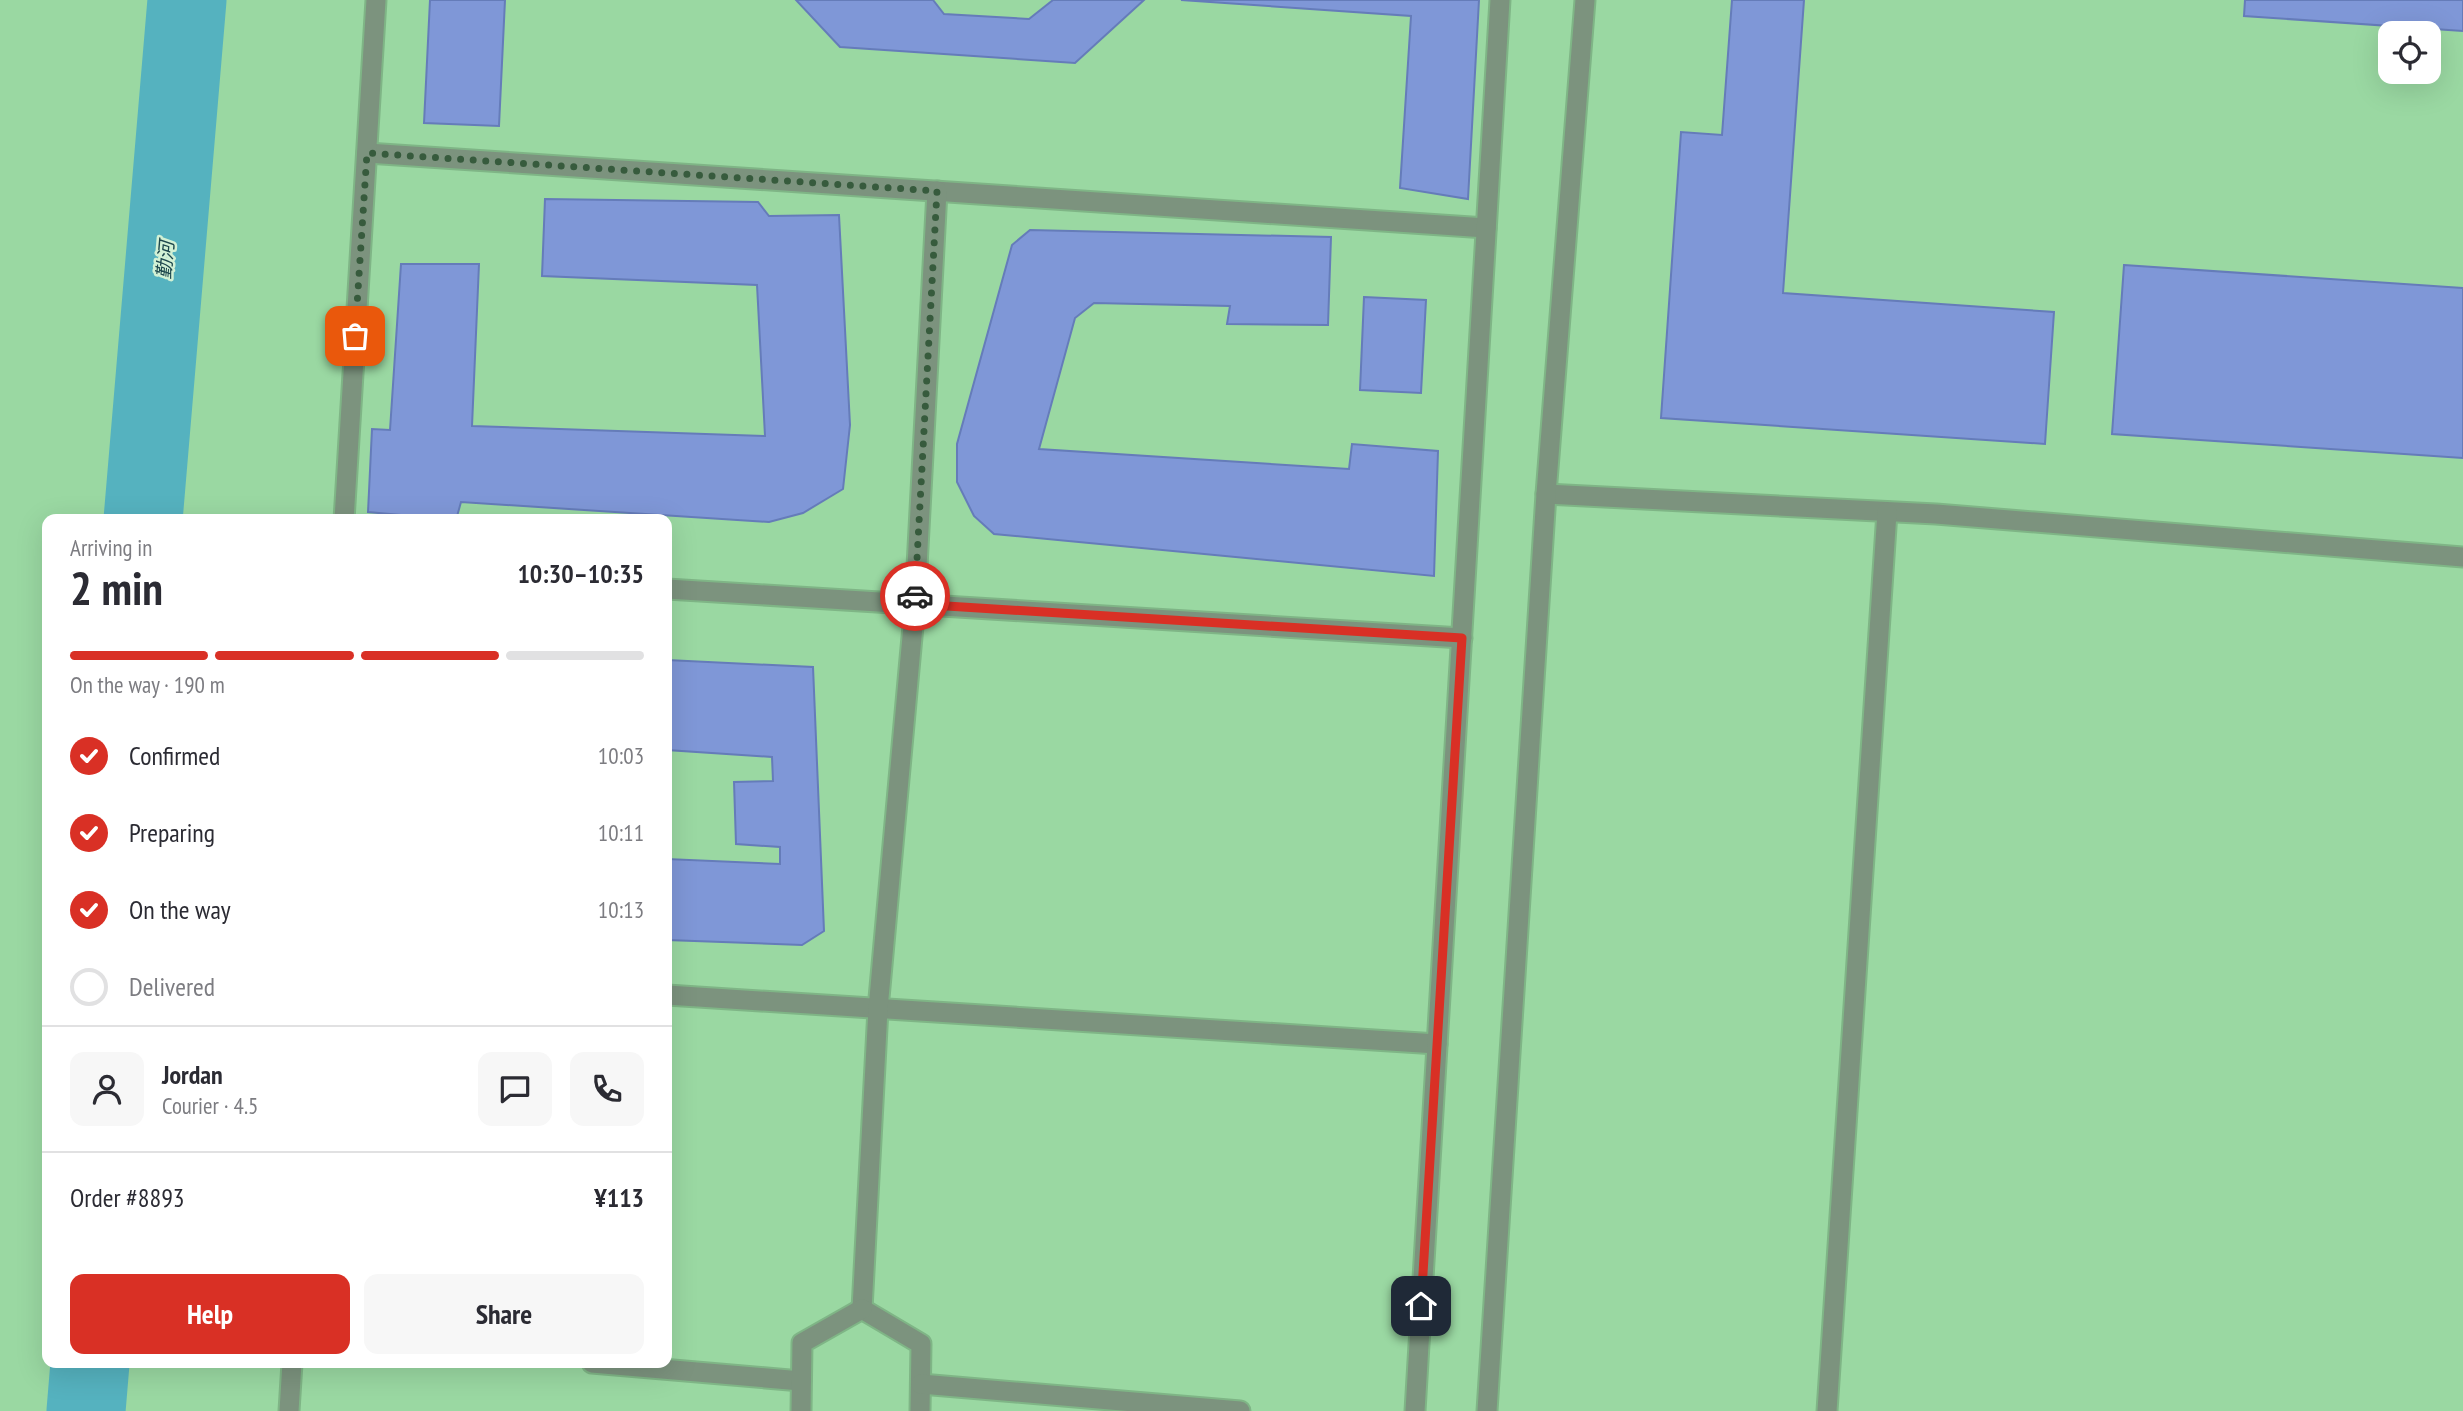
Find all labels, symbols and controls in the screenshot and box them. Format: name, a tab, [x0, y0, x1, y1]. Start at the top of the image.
map controls	[2378, 21, 2441, 84]
button: locate	[2378, 21, 2441, 84]
water label: 勤河	[151, 236, 179, 280]
pin	[325, 306, 385, 366]
icon: bag	[336, 317, 374, 355]
text: Arriving in	[70, 533, 152, 562]
text: 10:30–10:35	[517, 557, 644, 590]
text: 2 min	[70, 558, 163, 618]
courier	[880, 561, 950, 631]
icon: car	[896, 577, 934, 615]
text: On the way · 190 m	[70, 670, 225, 699]
icon: check	[70, 737, 108, 775]
text: Confirmed	[129, 739, 220, 772]
text: 10:03	[598, 741, 644, 770]
icon: check	[70, 814, 108, 852]
text: Preparing	[129, 816, 215, 849]
text: 10:11	[598, 818, 644, 847]
icon: check	[70, 891, 108, 929]
text: On the way	[129, 893, 231, 926]
text: 10:13	[598, 895, 644, 924]
text: Delivered	[129, 970, 215, 1003]
button: person	[70, 1052, 144, 1126]
button: chat	[478, 1052, 552, 1126]
button: phone	[570, 1052, 644, 1126]
text: Jordan	[162, 1058, 223, 1091]
text: Courier · 4.5	[162, 1091, 258, 1120]
text: Order #8893	[70, 1181, 185, 1214]
text: ¥113	[594, 1181, 644, 1214]
button: Help	[70, 1274, 350, 1354]
button: Share	[364, 1274, 644, 1354]
pin	[1391, 1276, 1451, 1336]
icon: home	[1402, 1287, 1440, 1325]

